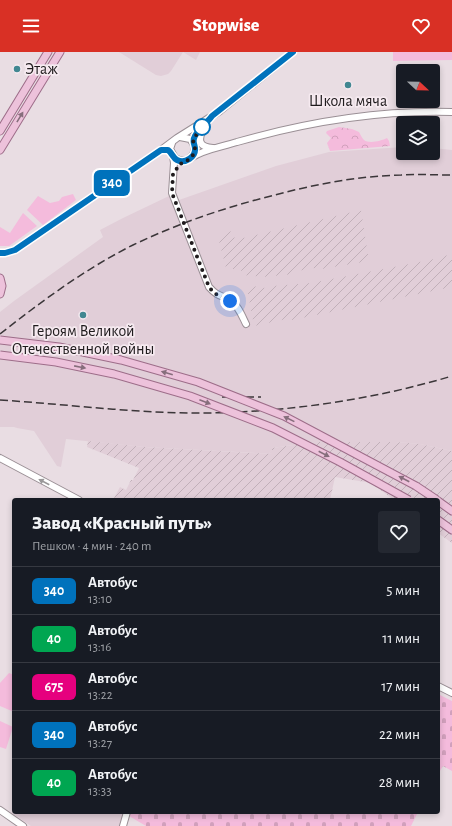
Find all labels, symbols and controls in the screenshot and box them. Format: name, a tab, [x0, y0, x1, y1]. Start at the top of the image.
icon: menu	[20, 15, 42, 37]
icon: heart	[410, 15, 432, 37]
text: Stopwise	[193, 17, 259, 35]
place label: Этаж	[25, 61, 58, 77]
marker: Этаж	[12, 64, 22, 74]
north arrow	[396, 64, 440, 108]
map controls	[396, 64, 440, 160]
marker: Школа мяча	[343, 80, 353, 90]
place label: Школа мяча	[309, 93, 387, 109]
one-way arrow	[17, 111, 24, 123]
button: layers	[396, 116, 440, 160]
unlabelled marker	[193, 118, 211, 136]
line badge: 340	[89, 170, 135, 196]
text: 340	[102, 176, 122, 190]
your location	[220, 291, 240, 311]
marker: Героям Великой Отечественной войны	[78, 310, 88, 320]
place label: Героям Великой Отечественной войны	[12, 323, 154, 357]
one-way arrow	[74, 365, 86, 371]
one-way arrow	[161, 370, 173, 376]
one-way arrow	[200, 399, 212, 405]
one-way arrow	[283, 415, 294, 422]
one-way arrow	[318, 451, 330, 457]
one-way arrow	[398, 476, 410, 482]
one-way arrow	[39, 478, 50, 485]
button: heart	[378, 511, 420, 553]
text: Завод «Красный путь»	[32, 514, 212, 533]
text: Пешком · 4 мин · 240 m	[32, 540, 151, 553]
text: Автобус	[88, 575, 138, 590]
text: 5 мин	[386, 583, 420, 598]
text: 340	[44, 584, 64, 598]
text: 13:10	[88, 593, 112, 606]
text: Автобус	[88, 623, 138, 638]
text: 11 мин	[382, 631, 420, 646]
text: 40	[47, 632, 61, 646]
text: 13:16	[88, 641, 111, 654]
text: Автобус	[88, 671, 138, 686]
text: 17 мин	[381, 679, 420, 694]
text: 675	[45, 680, 63, 694]
text: 13:22	[88, 689, 113, 702]
text: Автобус	[88, 719, 138, 734]
text: 22 мин	[379, 727, 420, 742]
text: 340	[44, 728, 64, 742]
text: 13:27	[88, 737, 112, 750]
text: Автобус	[88, 767, 138, 782]
text: 28 мин	[379, 775, 420, 790]
text: 40	[47, 776, 61, 790]
text: 13:33	[88, 785, 112, 798]

